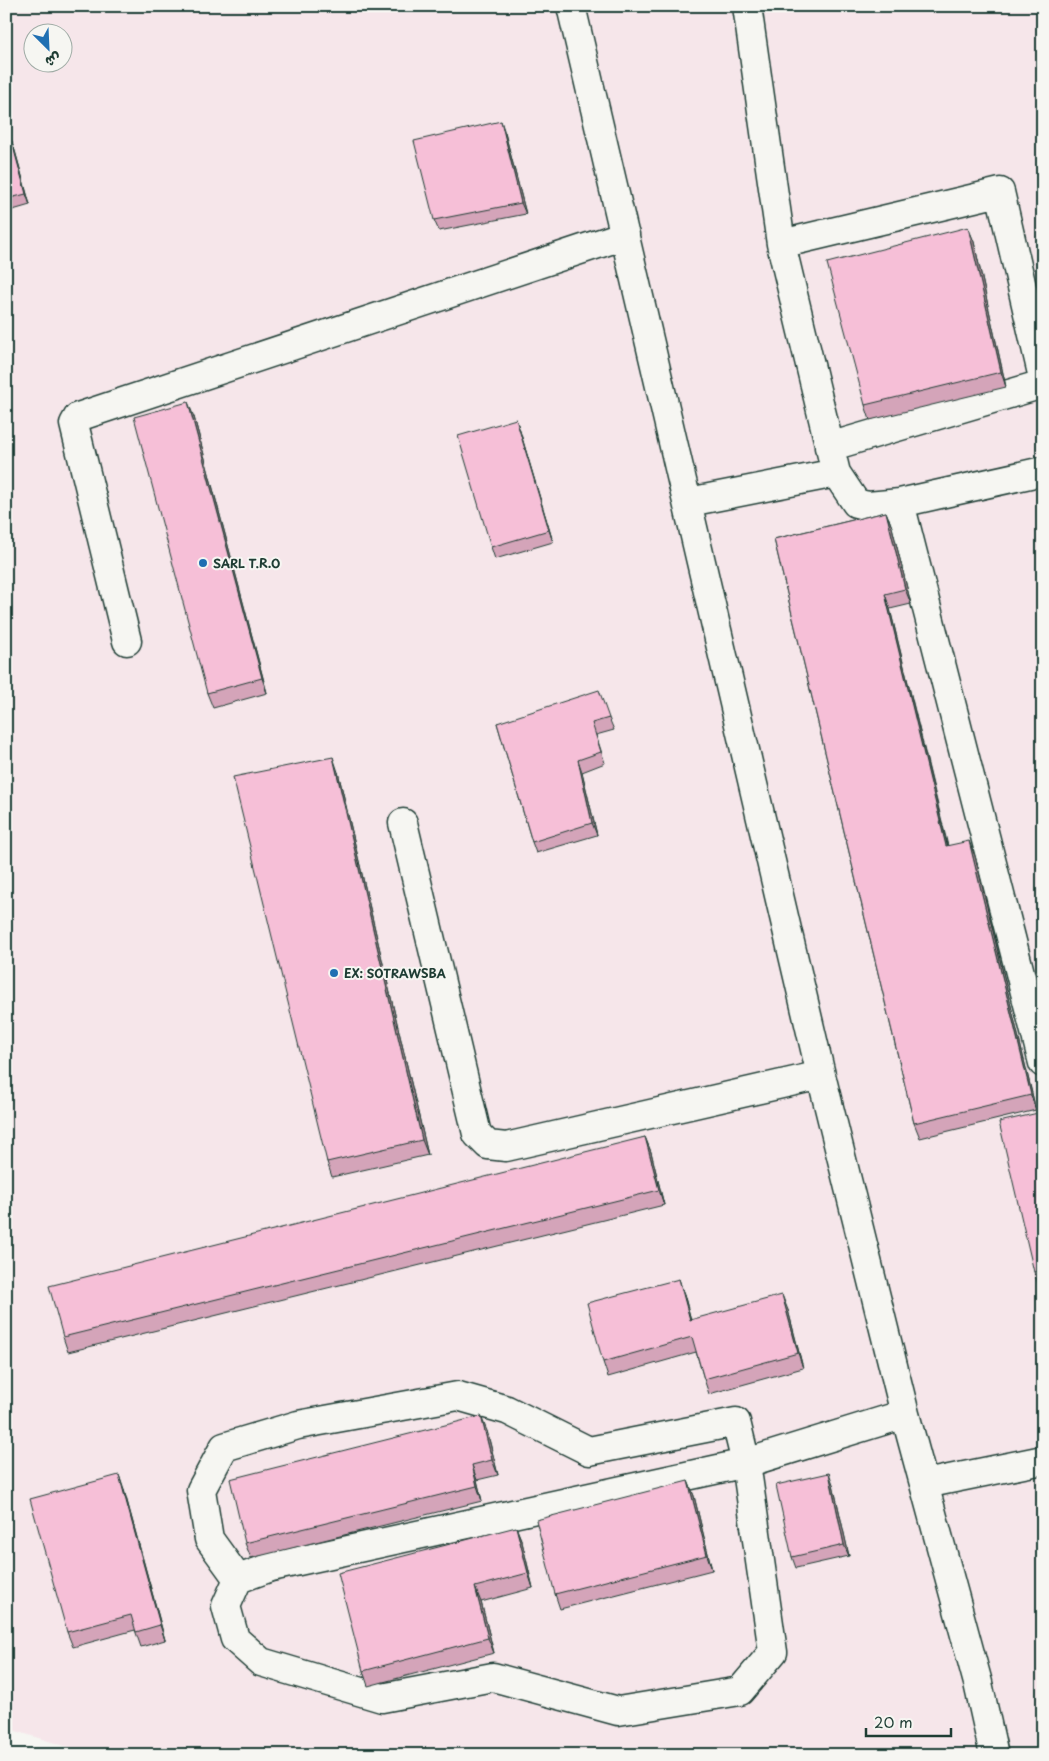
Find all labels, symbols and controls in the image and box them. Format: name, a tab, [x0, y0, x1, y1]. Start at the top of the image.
north arrow	[22, 22, 72, 72]
text: ش	[42, 48, 65, 73]
place label: SARL T.R.O	[213, 554, 280, 572]
marker: SARL T.R.O	[197, 557, 209, 569]
place label: EX: SOTRAWSBA	[344, 964, 447, 982]
marker: EX: SOTRAWSBA	[328, 967, 340, 979]
scale bar	[866, 1706, 952, 1738]
text: 20 m	[874, 1710, 913, 1733]

